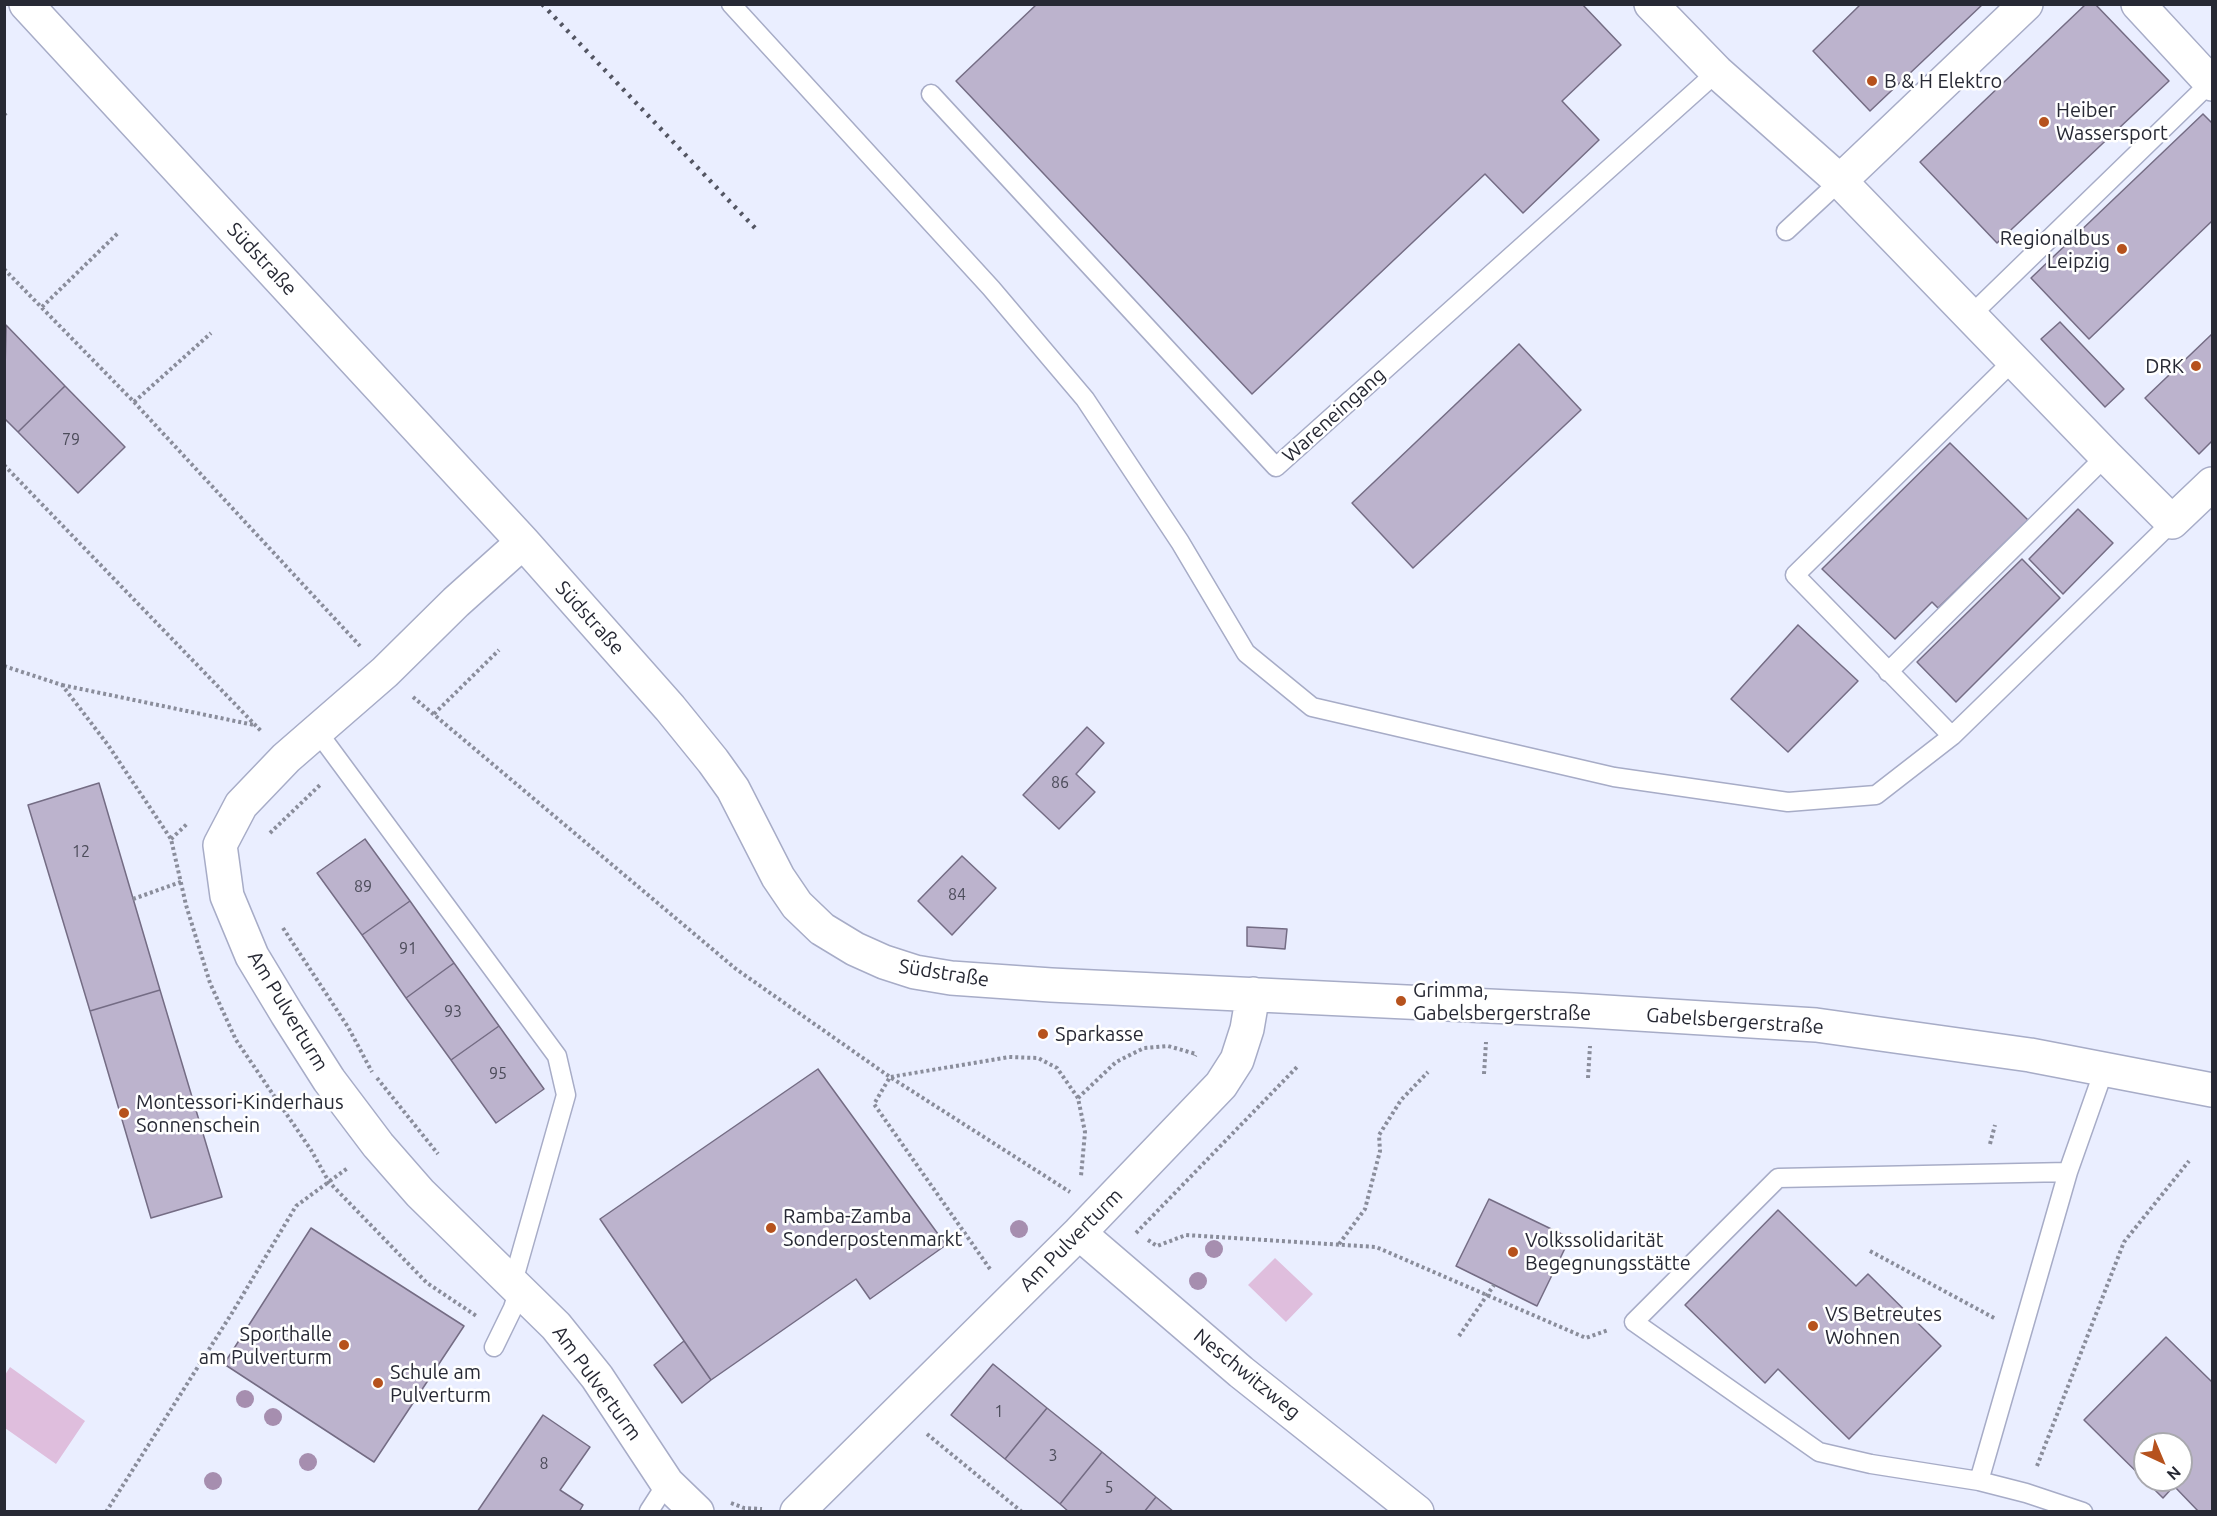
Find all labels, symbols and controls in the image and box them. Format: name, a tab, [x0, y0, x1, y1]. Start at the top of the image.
place label: B & H Elektro	[1884, 69, 2002, 93]
marker: B & H Elektro	[1865, 74, 1879, 88]
place label: Heiber Wassersport	[2056, 98, 2168, 145]
marker: Heiber Wassersport	[2037, 115, 2051, 129]
street label: Südstraße	[222, 218, 302, 300]
place label: Regionalbus Leipzig	[2000, 226, 2110, 273]
marker: Regionalbus Leipzig	[2115, 242, 2129, 256]
place label: DRK	[2145, 354, 2184, 378]
marker: DRK	[2189, 359, 2203, 373]
street label: Wareneingang	[1278, 362, 1390, 468]
house number: 79	[62, 430, 80, 450]
street label: Südstraße	[551, 576, 629, 660]
house number: 86	[1051, 773, 1069, 793]
house number: 12	[72, 842, 90, 862]
house number: 89	[354, 877, 372, 897]
house number: 84	[948, 885, 966, 905]
house number: 91	[399, 939, 417, 959]
street label: Am Pulverturm	[243, 947, 333, 1075]
street label: Südstraße	[897, 954, 991, 992]
place label: Grimma, Gabelsbergerstraße	[1413, 978, 1591, 1025]
marker: Grimma, Gabelsbergerstraße	[1394, 994, 1408, 1008]
house number: 93	[444, 1002, 462, 1022]
street label: Gabelsbergerstraße	[1645, 1003, 1825, 1039]
place label: Sparkasse	[1055, 1022, 1144, 1046]
marker: Sparkasse	[1036, 1027, 1050, 1041]
house number: 95	[489, 1064, 507, 1084]
place label: Montessori-Kinderhaus Sonnenschein	[136, 1090, 344, 1137]
marker: Montessori-Kinderhaus Sonnenschein	[117, 1106, 131, 1120]
street label: Am Pulverturm	[1014, 1183, 1128, 1297]
place label: Ramba-Zamba Sonderpostenmarkt	[783, 1204, 962, 1251]
marker: Ramba-Zamba Sonderpostenmarkt	[764, 1221, 778, 1235]
place label: Volkssolidarität Begegnungsstätte	[1525, 1228, 1691, 1275]
marker: Volkssolidarität Begegnungsstätte	[1506, 1245, 1520, 1259]
place label: VS Betreutes Wohnen	[1825, 1302, 1942, 1349]
marker: VS Betreutes Wohnen	[1806, 1319, 1820, 1333]
street label: Am Pulverturm	[547, 1321, 647, 1445]
place label: Sporthalle am Pulverturm	[199, 1322, 332, 1369]
street label: Neschwitzweg	[1189, 1324, 1305, 1424]
marker: Sporthalle am Pulverturm	[337, 1338, 351, 1352]
place label: Schule am Pulverturm	[390, 1360, 491, 1407]
marker: Schule am Pulverturm	[371, 1376, 385, 1390]
house number: 1	[994, 1402, 1004, 1422]
north arrow	[2133, 1432, 2193, 1492]
house number: 3	[1048, 1446, 1058, 1466]
house number: 8	[539, 1454, 549, 1474]
text: N	[2164, 1463, 2185, 1484]
house number: 5	[1104, 1478, 1114, 1498]

